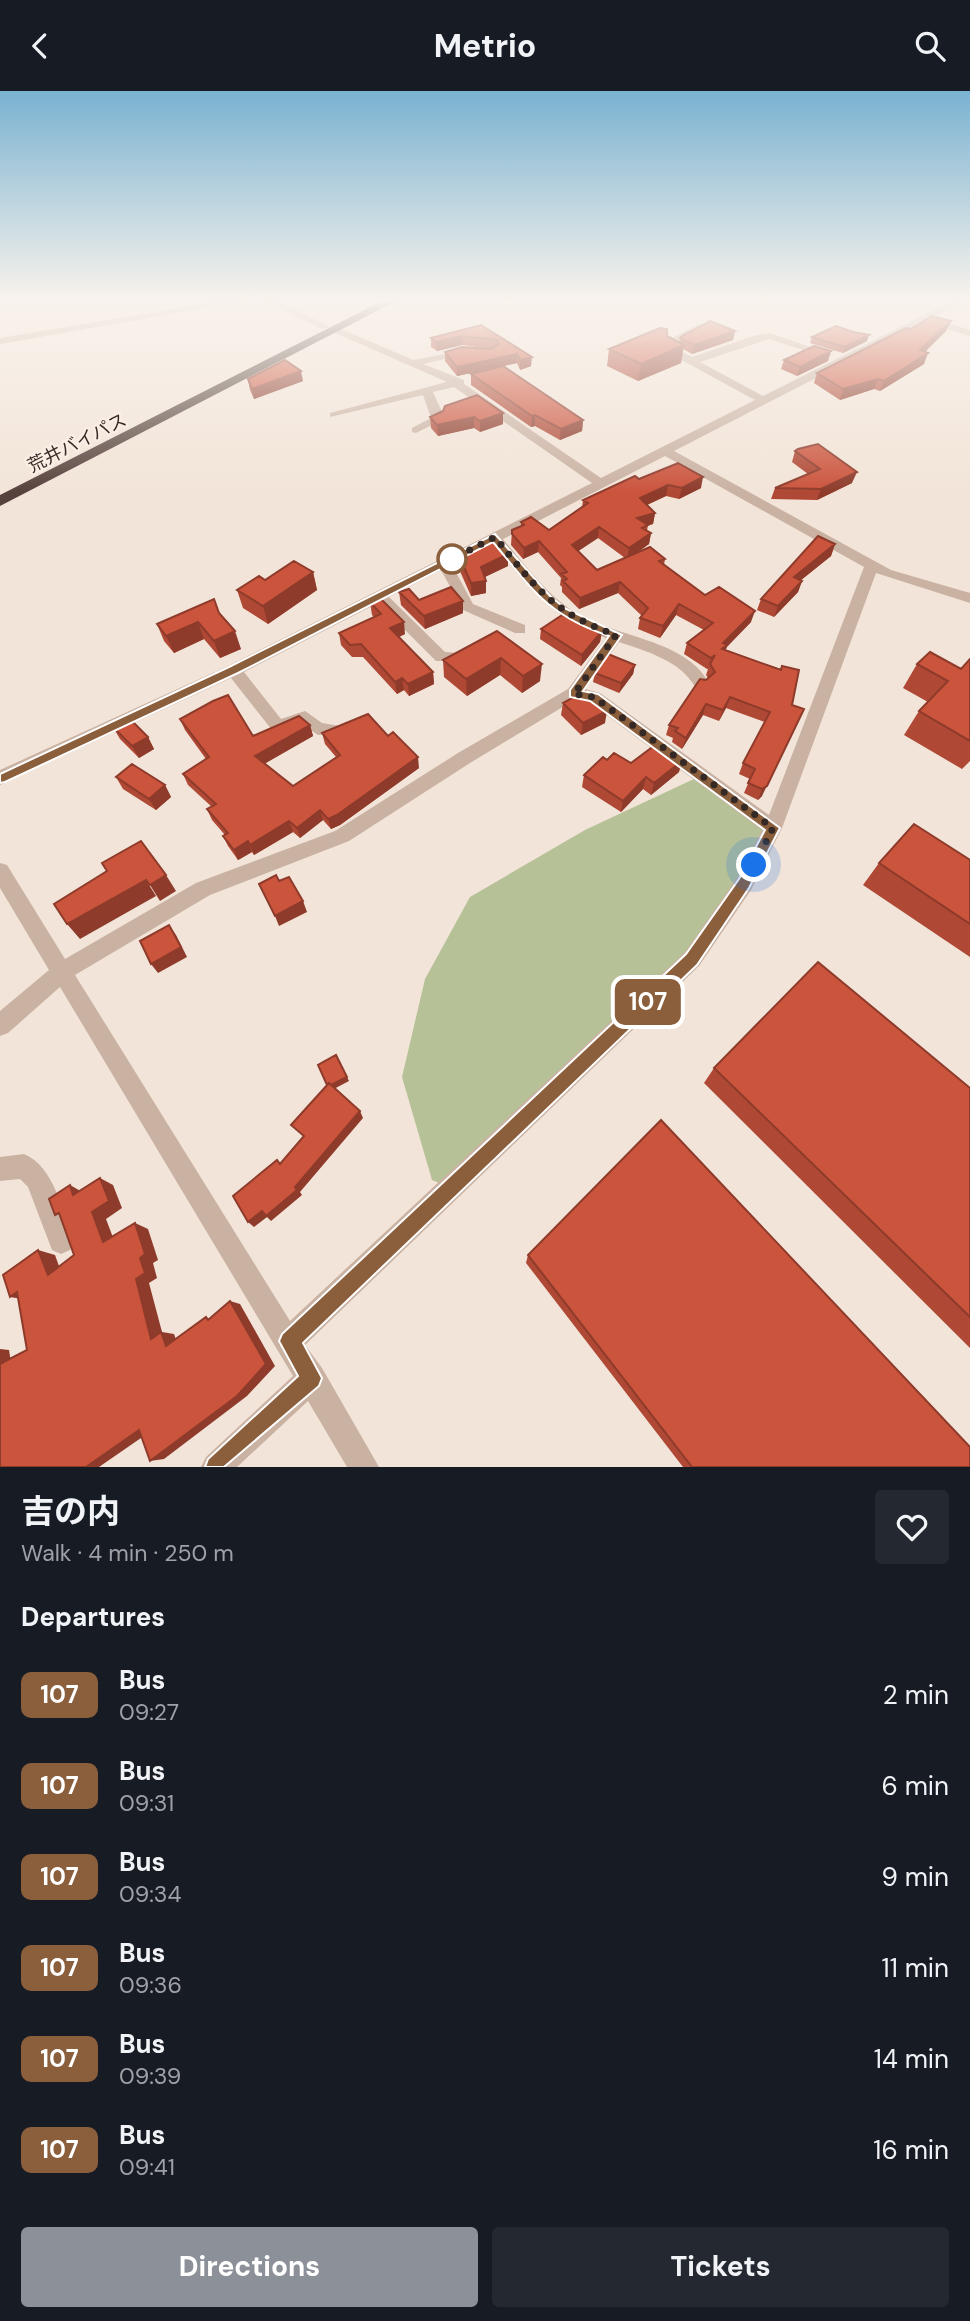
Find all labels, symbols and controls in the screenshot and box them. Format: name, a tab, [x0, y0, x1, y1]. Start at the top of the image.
text: Metrio	[434, 25, 536, 67]
icon: back	[21, 27, 59, 65]
icon: search	[911, 27, 949, 65]
street label: 荒井バイパス	[24, 408, 130, 478]
unlabelled marker	[437, 544, 467, 574]
your location	[736, 847, 771, 882]
line badge: 107	[608, 979, 688, 1025]
text: 107	[629, 986, 667, 1017]
text: 吉の内	[21, 1490, 120, 1533]
button: heart	[875, 1490, 949, 1564]
text: Walk · 4 min · 250 m	[21, 1538, 234, 1568]
text: Departures	[21, 1600, 165, 1634]
text: Bus	[119, 1663, 165, 1697]
text: 2 min	[883, 1678, 949, 1712]
text: 107	[40, 1679, 79, 1710]
text: 09:27	[119, 1697, 179, 1727]
text: Bus	[119, 1754, 165, 1788]
text: 6 min	[881, 1769, 949, 1803]
text: 107	[40, 1770, 79, 1801]
text: 09:31	[119, 1788, 174, 1818]
text: Bus	[119, 1845, 165, 1879]
text: 9 min	[881, 1860, 949, 1894]
text: 107	[40, 1861, 79, 1892]
text: 09:34	[119, 1879, 181, 1909]
text: Bus	[119, 1936, 165, 1970]
text: 11 min	[882, 1951, 949, 1985]
text: 107	[40, 1952, 79, 1983]
text: 09:36	[119, 1970, 182, 2000]
text: Bus	[119, 2027, 165, 2061]
text: 14 min	[874, 2042, 949, 2076]
text: 107	[40, 2043, 79, 2074]
text: 09:39	[119, 2061, 181, 2091]
text: Bus	[119, 2118, 165, 2152]
text: 16 min	[873, 2133, 949, 2167]
text: 107	[40, 2134, 79, 2165]
text: 09:41	[119, 2152, 175, 2182]
button: Directions	[21, 2227, 478, 2307]
button: Tickets	[492, 2227, 949, 2307]

